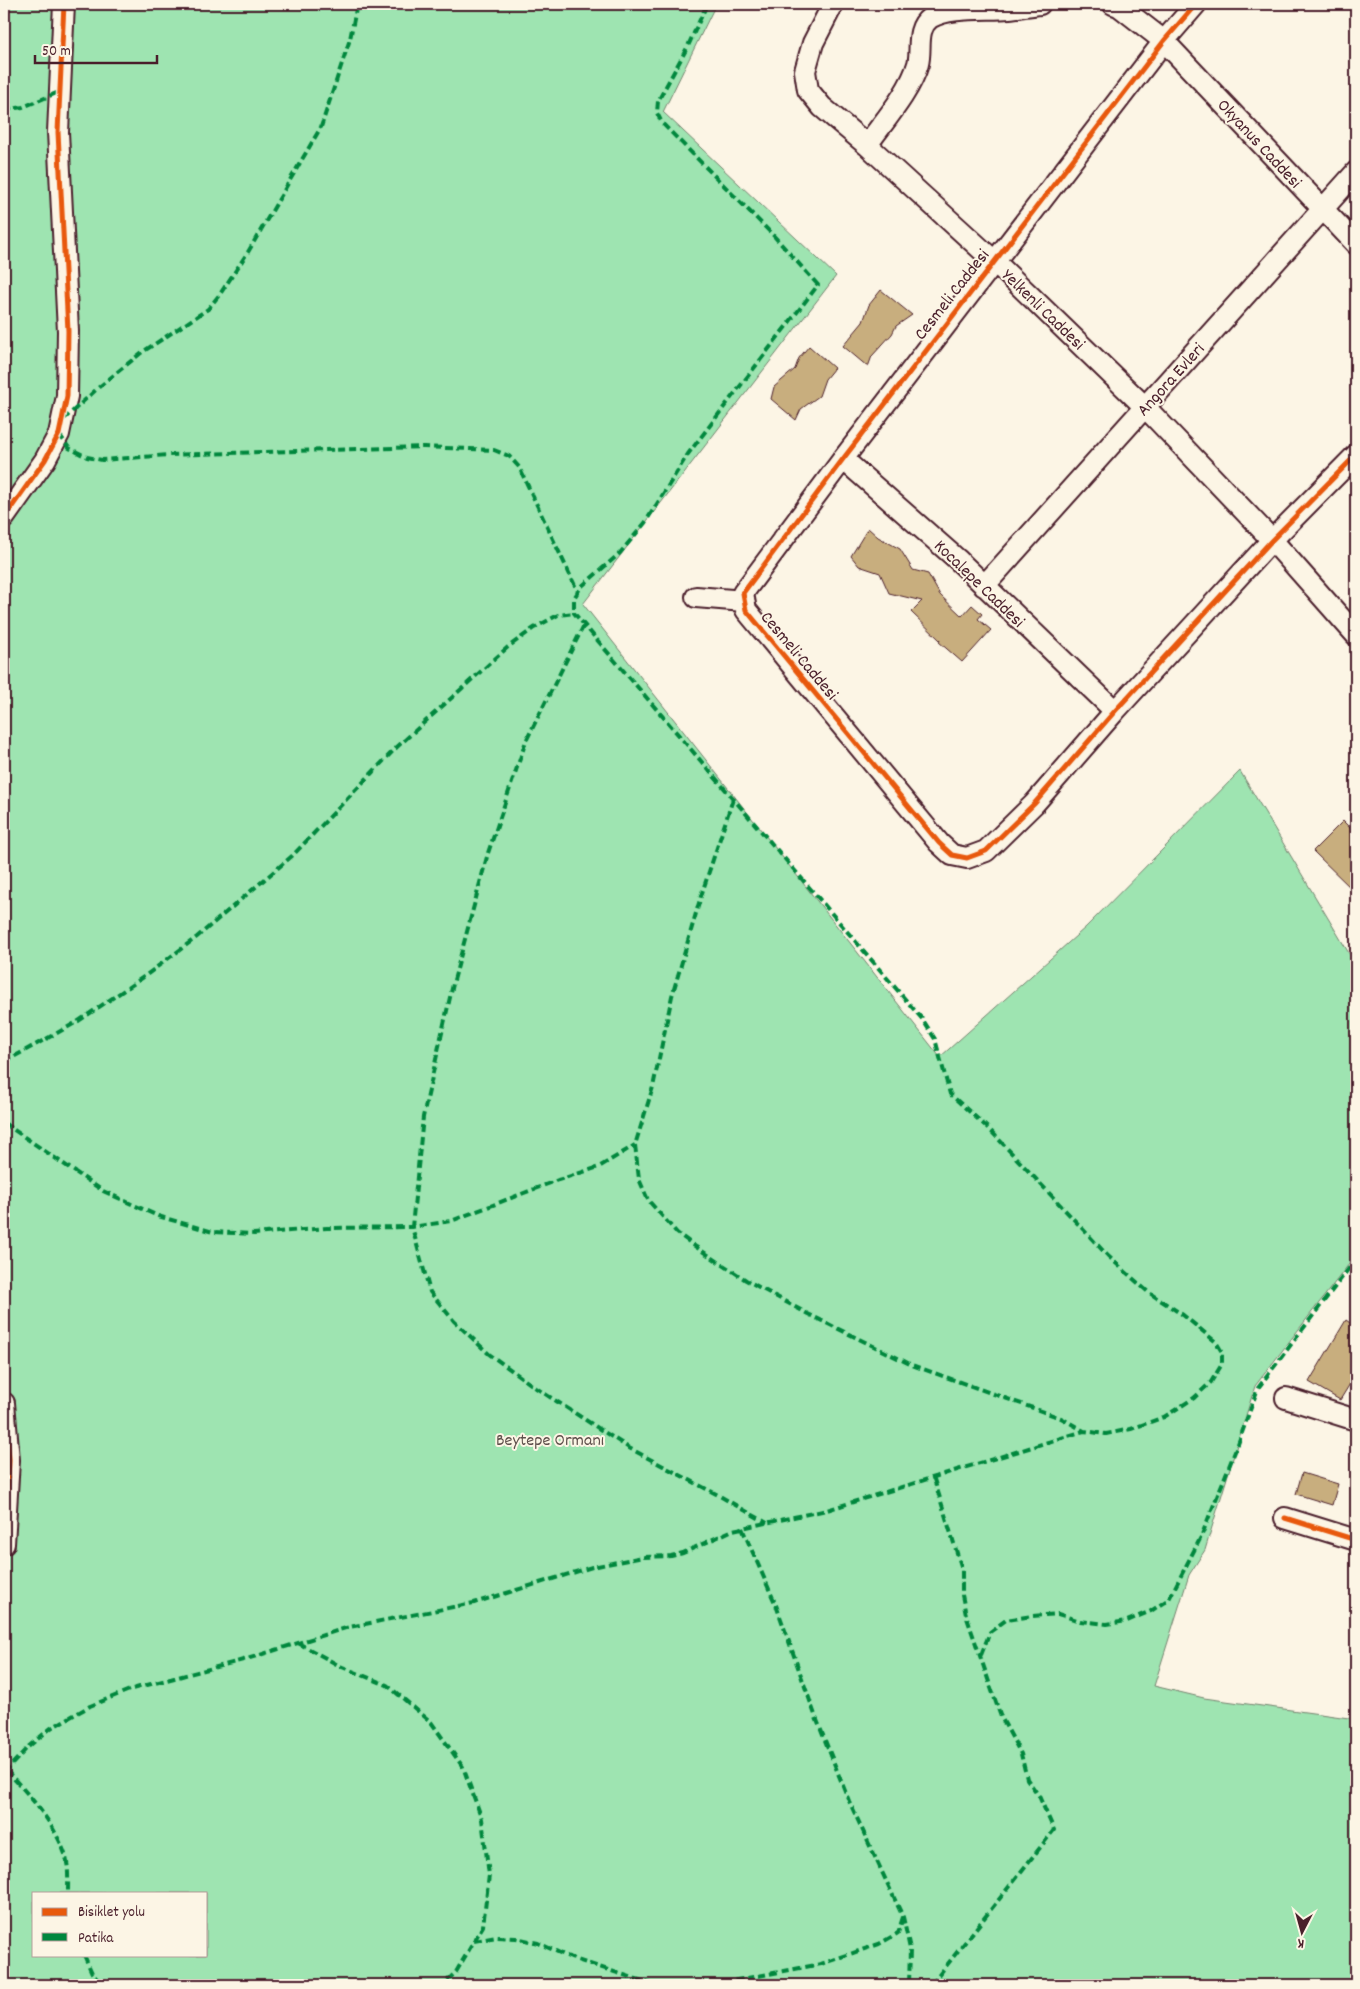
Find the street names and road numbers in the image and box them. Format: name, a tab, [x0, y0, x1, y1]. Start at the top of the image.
street label: Okyanus Caddesi	[1210, 94, 1306, 195]
street label: Cesmeli Caddesi	[909, 245, 996, 346]
street label: Yelkenli Caddesi	[995, 265, 1089, 357]
street label: Angora Evleri	[1132, 338, 1212, 423]
street label: Kocalepe Caddesi	[927, 535, 1029, 635]
street label: Cesmeli Caddesi	[753, 607, 843, 707]

